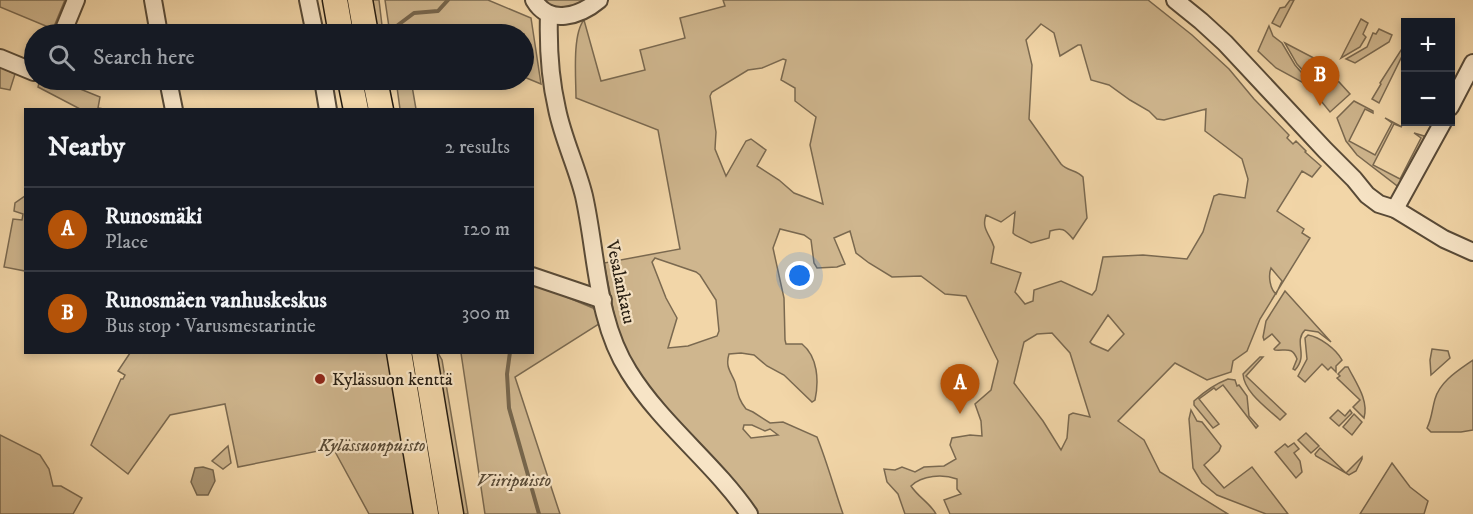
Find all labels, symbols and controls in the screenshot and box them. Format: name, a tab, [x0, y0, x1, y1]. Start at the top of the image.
map controls	[1401, 18, 1455, 126]
button: +	[1401, 18, 1455, 72]
search box	[24, 24, 534, 90]
icon: search	[45, 41, 78, 74]
text: Search here	[93, 44, 195, 71]
pin: B	[1300, 57, 1340, 106]
button: −	[1401, 72, 1455, 126]
text: Nearby	[48, 131, 125, 164]
text: 2 results	[445, 135, 510, 160]
text: Runosmäki	[105, 203, 202, 230]
text: A	[61, 217, 74, 242]
text: 120 m	[463, 217, 510, 242]
text: Place	[105, 230, 148, 255]
street label: Vesalankatu	[600, 237, 640, 326]
your location	[785, 261, 814, 290]
text: Runosmäen vanhuskeskus	[105, 287, 327, 314]
text: B	[61, 301, 74, 326]
text: 300 m	[462, 301, 510, 326]
text: Bus stop · Varusmestarintie	[105, 314, 316, 339]
pin: A	[940, 364, 980, 414]
place label: Kylässuon kenttä	[332, 369, 453, 391]
marker: Kylässuon kenttä	[313, 372, 327, 386]
park label: Kylässuonpuisto	[317, 435, 426, 457]
park label: Viiripuisto	[477, 470, 552, 492]

